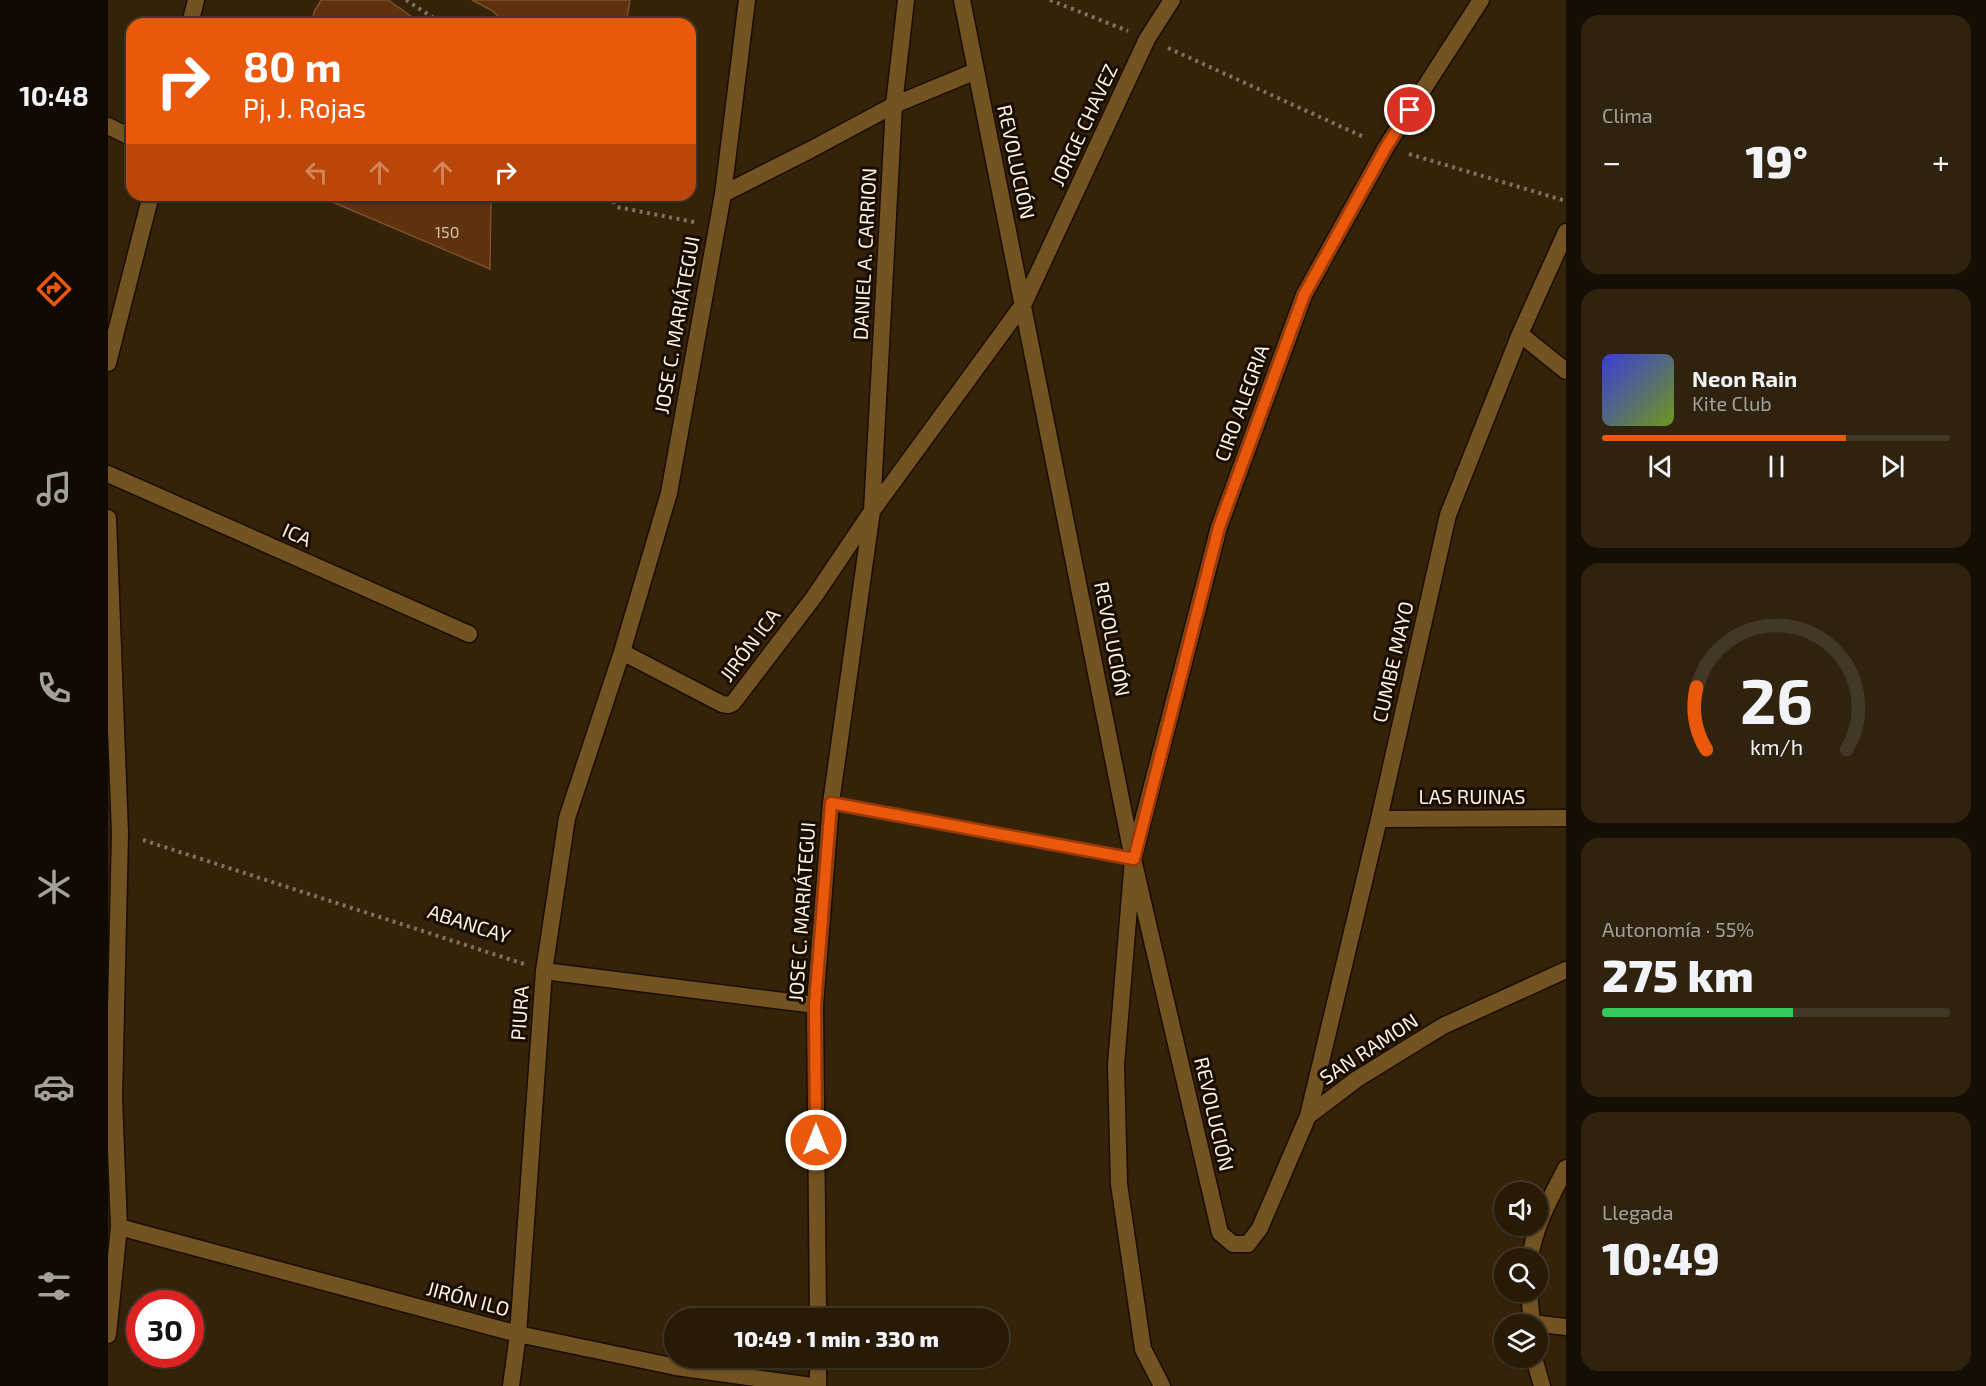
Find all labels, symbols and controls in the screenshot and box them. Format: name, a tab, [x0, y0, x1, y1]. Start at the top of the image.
text: 80 m	[243, 40, 342, 90]
icon: right	[144, 42, 222, 120]
street label: JORGE CHAVEZ	[1044, 60, 1122, 189]
text: 10:48	[19, 79, 89, 111]
pin	[1384, 84, 1435, 135]
text: Pj, J. Rojas	[243, 91, 366, 123]
icon: arrive	[1393, 93, 1426, 126]
street label: REVOLUCIÓN	[993, 102, 1041, 221]
text: Clima	[1602, 103, 1653, 127]
text: 19°	[1745, 133, 1808, 187]
text: −	[1602, 141, 1621, 181]
text: +	[1932, 141, 1950, 181]
icon: left	[300, 156, 333, 189]
icon: ahead	[363, 156, 396, 189]
icon: ahead	[426, 156, 459, 189]
icon: right	[489, 156, 522, 189]
street label: DANIEL A. CARRION	[847, 167, 881, 341]
house number: 150	[435, 222, 459, 241]
street label: JOSE C. MARIÁTEGUI	[649, 234, 703, 416]
icon: directions	[33, 268, 75, 310]
street label: CIRO ALEGRIA	[1209, 340, 1274, 464]
text: Neon Rain	[1692, 365, 1797, 391]
text: Kite Club	[1692, 391, 1772, 415]
icon: previous	[1644, 450, 1677, 483]
icon: pause	[1760, 450, 1793, 483]
icon: next	[1876, 450, 1909, 483]
icon: music	[33, 468, 75, 510]
street label: ICA	[279, 517, 316, 551]
street label: REVOLUCIÓN	[1090, 579, 1136, 698]
street label: CUMBE MAYO	[1366, 599, 1418, 725]
street label: JIRÓN ICA	[714, 603, 785, 686]
text: 26	[1739, 662, 1813, 737]
icon: phone	[33, 667, 75, 709]
text: km/h	[1749, 734, 1803, 759]
street label: LAS RUINAS	[1418, 784, 1526, 808]
street label: JOSE C. MARIÁTEGUI	[783, 821, 819, 1003]
icon: climate	[33, 866, 75, 908]
street label: ABANCAY	[425, 898, 514, 948]
text: Autonomía · 55%	[1602, 917, 1754, 941]
text: 275 km	[1602, 947, 1754, 1001]
street label: PIURA	[505, 984, 533, 1041]
street label: SAN RAMON	[1315, 1008, 1422, 1089]
street label: REVOLUCIÓN	[1190, 1054, 1240, 1173]
icon: car	[33, 1066, 75, 1108]
position arrow	[784, 1108, 848, 1172]
map controls	[1494, 1182, 1548, 1368]
button: sound	[1494, 1182, 1548, 1236]
text: Llegada	[1602, 1200, 1673, 1224]
text: 10:49	[1602, 1230, 1720, 1284]
button: search	[1494, 1248, 1548, 1302]
icon: filters	[33, 1265, 75, 1307]
street label: JIRÓN ILO	[424, 1275, 512, 1321]
speed limit sign: 30	[126, 1290, 204, 1368]
button: layers	[1494, 1314, 1548, 1368]
text: 10:49 · 1 min · 330 m	[734, 1325, 939, 1351]

